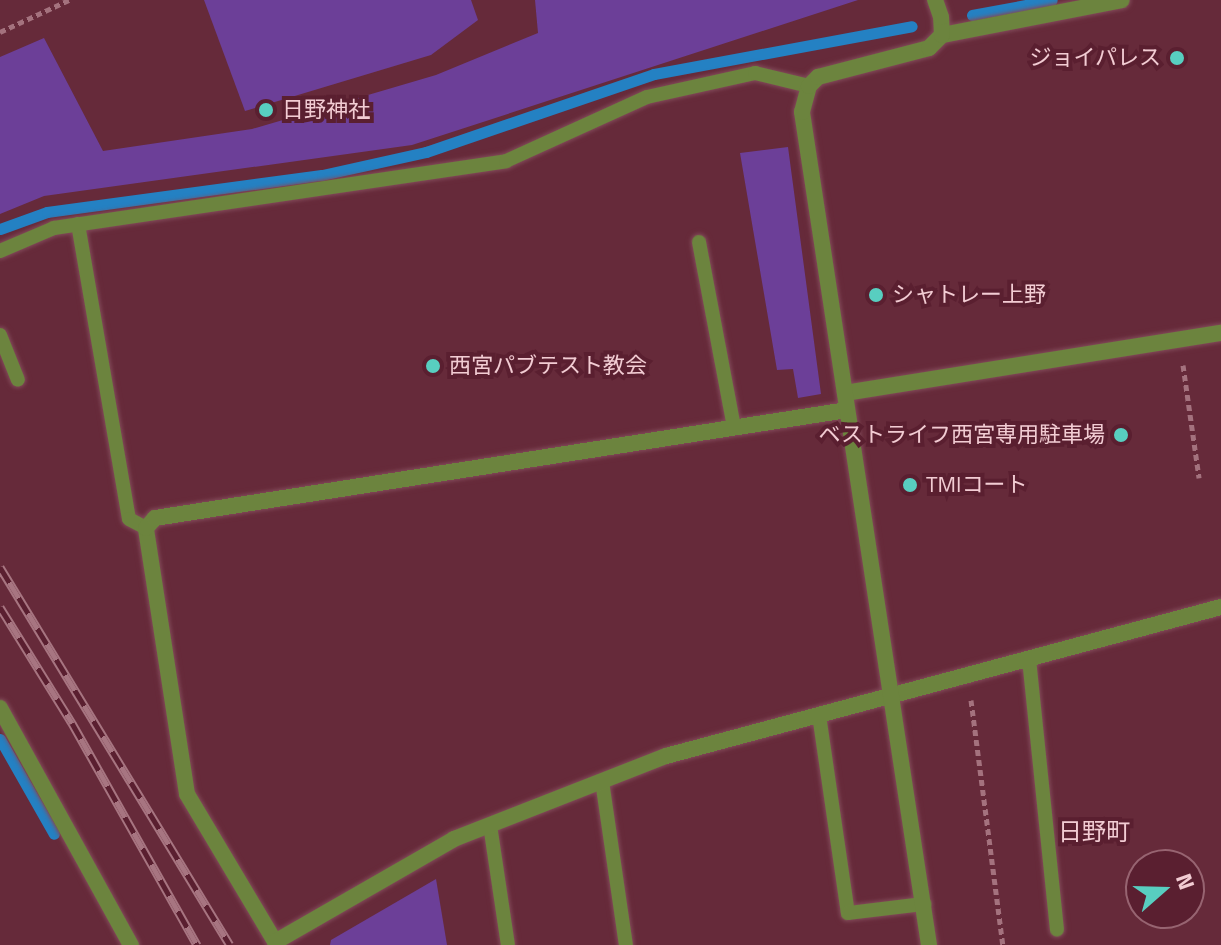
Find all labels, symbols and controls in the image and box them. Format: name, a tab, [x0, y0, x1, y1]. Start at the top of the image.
place label: ジョイパレス	[1029, 45, 1161, 71]
marker: ジョイパレス	[1168, 49, 1186, 67]
place label: 日野神社	[282, 97, 370, 123]
marker: 日野神社	[257, 101, 275, 119]
place label: シャトレー上野	[892, 282, 1046, 308]
marker: シャトレー上野	[867, 286, 885, 304]
place label: 西宮パブテスト教会	[449, 353, 647, 379]
marker: 西宮パブテスト教会	[424, 357, 442, 375]
place label: ベストライフ西宮専用駐車場	[819, 422, 1105, 448]
marker: ベストライフ西宮専用駐車場	[1112, 426, 1130, 444]
place label: TMIコート	[926, 472, 1027, 498]
marker: TMIコート	[901, 476, 919, 494]
district label: 日野町	[1058, 818, 1130, 846]
north arrow	[1125, 849, 1205, 929]
text: N	[1167, 868, 1204, 894]

